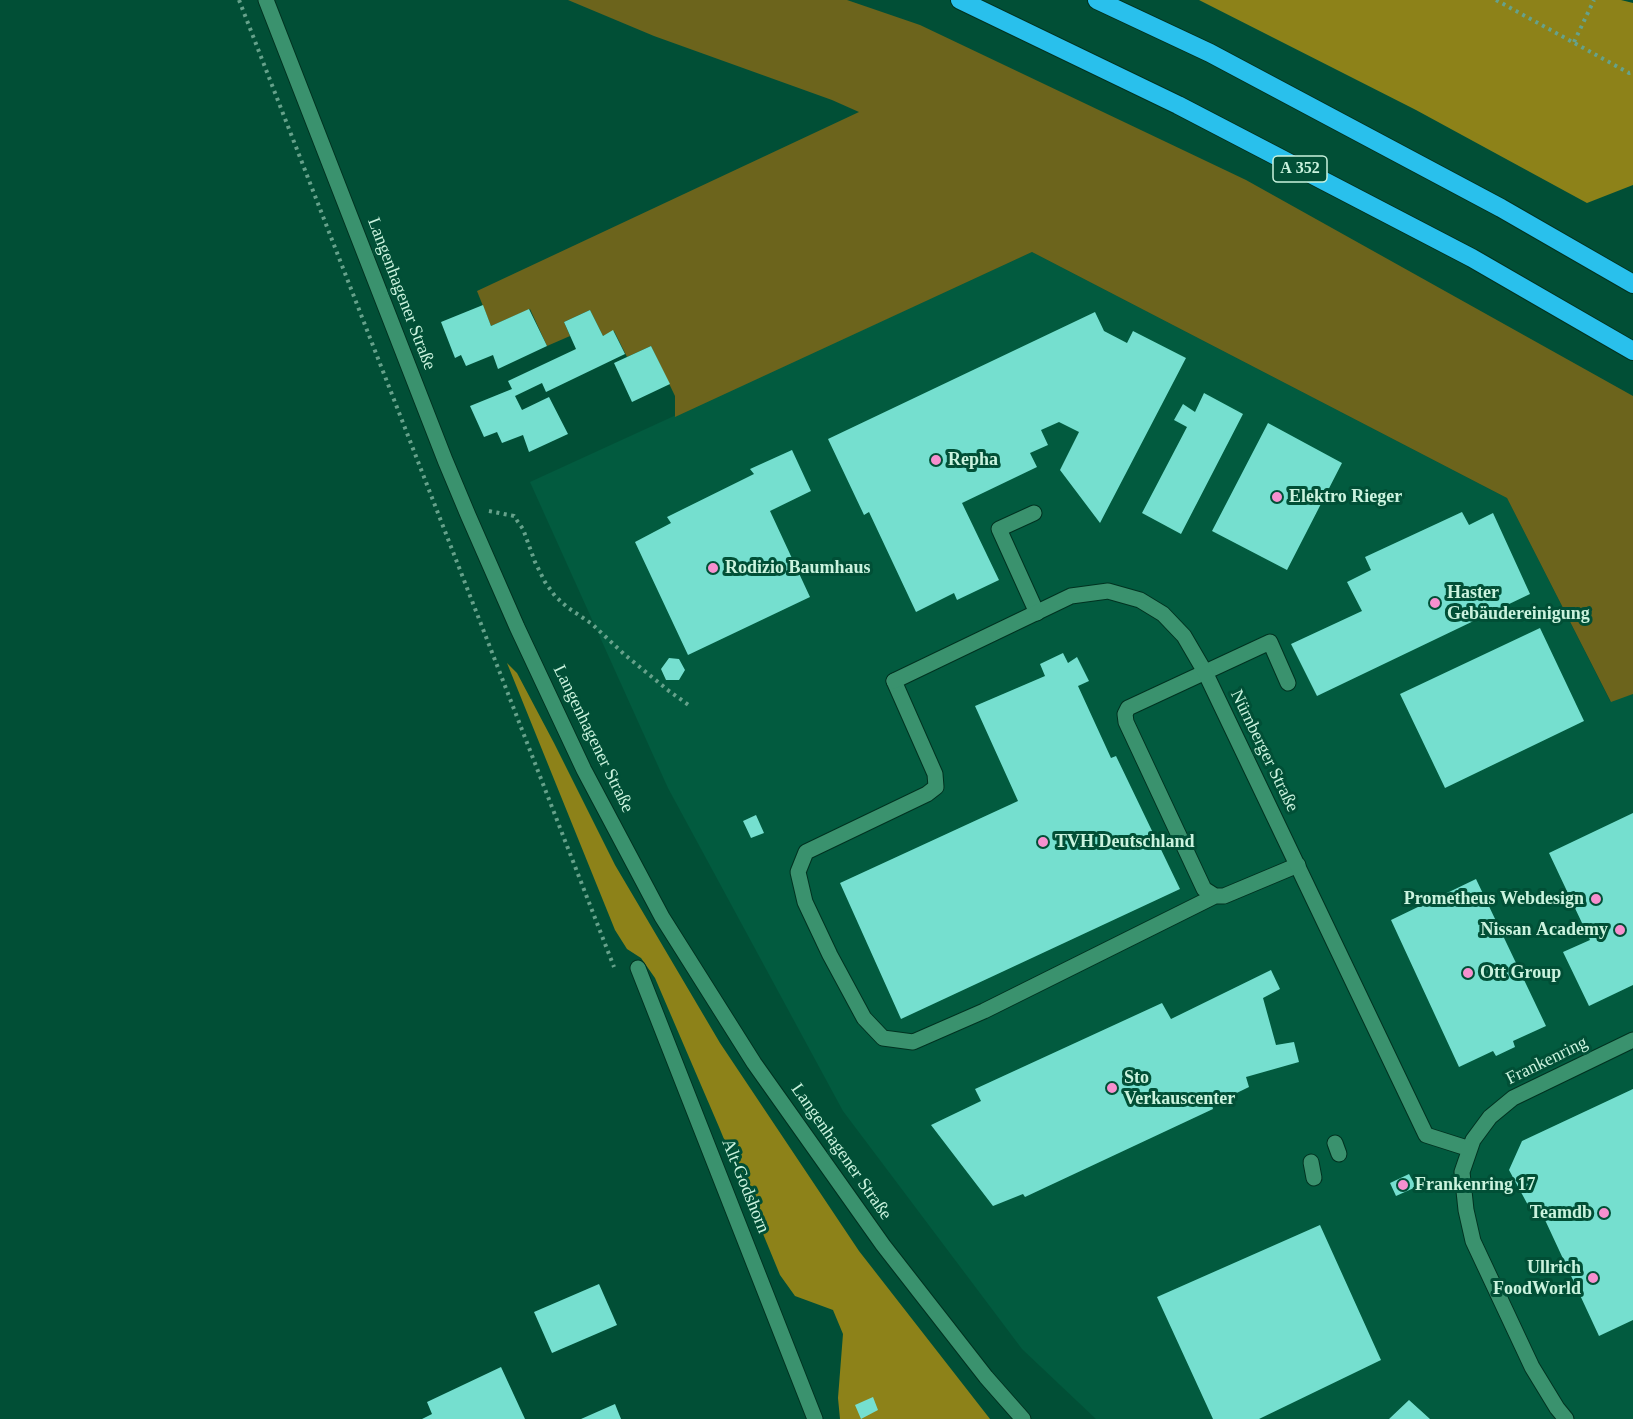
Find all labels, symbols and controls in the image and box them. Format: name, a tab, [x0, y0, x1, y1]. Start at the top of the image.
road number: A 352	[1273, 156, 1327, 182]
street label: Langenhagener Straße	[362, 215, 440, 373]
place label: Repha	[948, 449, 998, 471]
marker: Repha	[929, 453, 943, 467]
place label: Elektro Rieger	[1289, 486, 1402, 508]
marker: Elektro Rieger	[1270, 490, 1284, 504]
place label: Rodizio Baumhaus	[725, 557, 871, 579]
marker: Rodizio Baumhaus	[706, 561, 720, 575]
place label: Haster Gebäudereinigung	[1447, 582, 1590, 624]
marker: Haster Gebäudereinigung	[1428, 596, 1442, 610]
street label: Langenhagener Straße	[548, 662, 638, 816]
street label: Nürnberger Straße	[1225, 686, 1303, 816]
place label: TVH Deutschland	[1055, 831, 1195, 853]
marker: TVH Deutschland	[1036, 835, 1050, 849]
place label: Prometheus Webdesign	[1404, 888, 1584, 910]
marker: Prometheus Webdesign	[1589, 892, 1603, 906]
place label: Nissan Academy	[1480, 919, 1608, 941]
marker: Nissan Academy	[1613, 923, 1627, 937]
place label: Ott Group	[1480, 962, 1561, 984]
marker: Ott Group	[1461, 966, 1475, 980]
street label: Frankenring	[1503, 1032, 1591, 1090]
place label: Sto Verkauscenter	[1124, 1067, 1235, 1110]
street label: Langenhagener Straße	[786, 1080, 896, 1224]
marker: Sto Verkauscenter	[1105, 1081, 1119, 1095]
street label: Alt-Godshorn	[716, 1136, 774, 1236]
place label: Frankenring 17	[1415, 1174, 1536, 1196]
marker: Frankenring 17	[1396, 1178, 1410, 1192]
place label: Teamdb	[1530, 1202, 1592, 1224]
marker: Teamdb	[1597, 1206, 1611, 1220]
place label: Ullrich FoodWorld	[1493, 1257, 1581, 1300]
marker: Ullrich FoodWorld	[1586, 1271, 1600, 1285]

